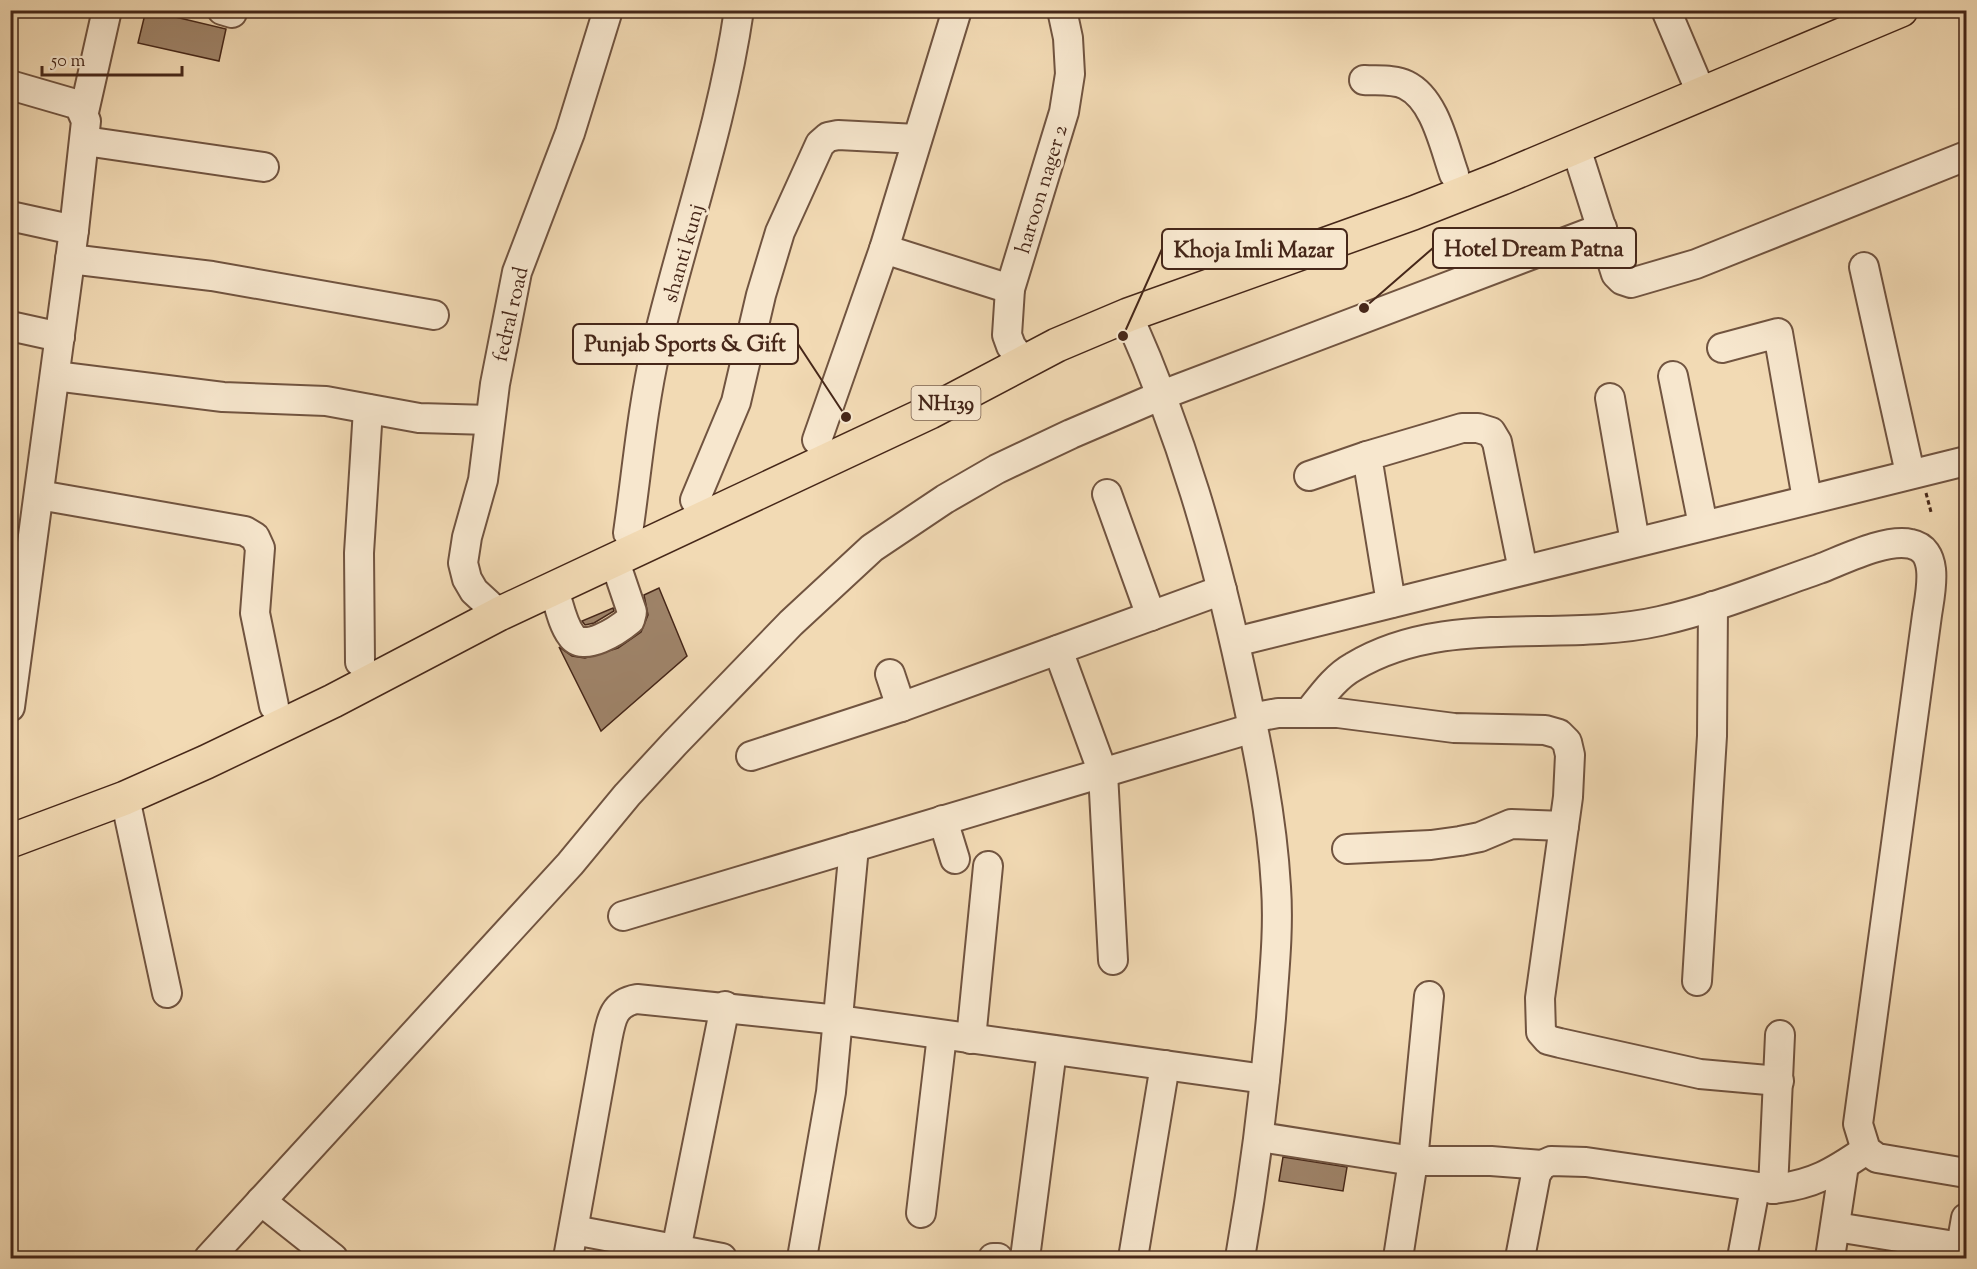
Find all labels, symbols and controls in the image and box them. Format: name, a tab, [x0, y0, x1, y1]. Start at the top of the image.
scale bar	[42, 39, 182, 77]
text: 50 m	[50, 49, 86, 75]
street label: haroon nager 2	[1009, 121, 1077, 258]
street label: shanti kunj	[657, 201, 713, 306]
callout: Hotel Dream Patna	[1433, 228, 1636, 268]
callout: Khoja Imli Mazar	[1162, 229, 1347, 269]
text: Hotel Dream Patna	[1444, 235, 1625, 267]
text: Khoja Imli Mazar	[1174, 236, 1335, 268]
street label: fedral road	[486, 264, 537, 365]
callout: Punjab Sports & Gift	[573, 324, 798, 364]
text: Punjab Sports & Gift	[584, 330, 786, 362]
road number: NH139	[912, 386, 980, 420]

